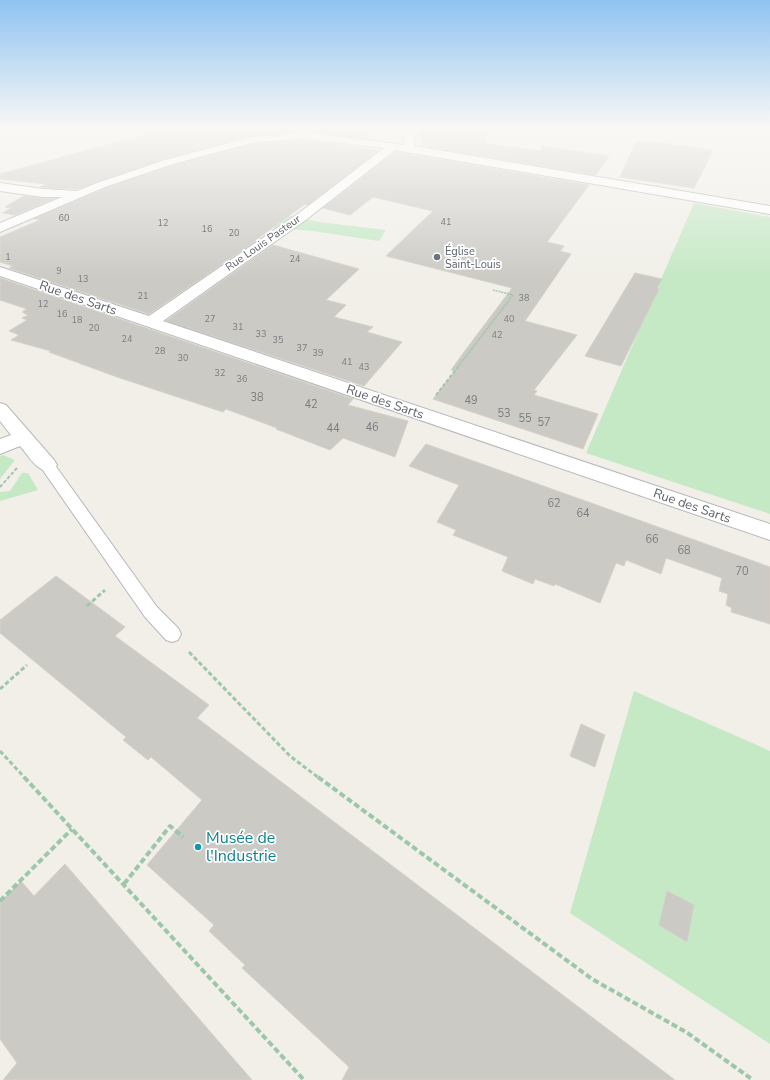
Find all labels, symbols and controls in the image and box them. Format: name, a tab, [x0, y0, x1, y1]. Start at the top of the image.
street label: Rue Louis Pasteur	[222, 211, 304, 275]
house number: 60	[59, 212, 69, 224]
house number: 41	[441, 216, 451, 228]
house number: 12	[158, 217, 168, 229]
house number: 16	[202, 223, 212, 235]
house number: 20	[229, 227, 239, 239]
place label: Église Saint-Louis	[445, 243, 501, 272]
house number: 1	[5, 251, 11, 263]
marker: Église Saint-Louis	[432, 252, 442, 262]
house number: 24	[290, 253, 301, 265]
house number: 9	[56, 265, 62, 277]
house number: 13	[78, 273, 88, 285]
street label: Rue des Sarts	[37, 276, 119, 320]
house number: 21	[138, 290, 148, 302]
house number: 38	[519, 292, 529, 304]
house number: 12	[38, 298, 48, 310]
house number: 16	[57, 308, 67, 320]
house number: 27	[205, 313, 215, 325]
house number: 40	[504, 313, 514, 325]
house number: 18	[72, 314, 82, 326]
house number: 31	[233, 321, 243, 333]
house number: 20	[89, 322, 99, 334]
house number: 33	[256, 328, 266, 340]
house number: 42	[492, 329, 502, 341]
house number: 24	[122, 333, 133, 345]
house number: 35	[273, 334, 283, 346]
house number: 37	[297, 342, 307, 354]
house number: 28	[155, 345, 165, 357]
house number: 39	[313, 347, 323, 359]
house number: 30	[178, 352, 188, 364]
house number: 41	[342, 356, 352, 368]
house number: 43	[359, 361, 369, 373]
house number: 32	[215, 367, 225, 379]
house number: 36	[237, 373, 247, 385]
street label: Rue des Sarts	[344, 380, 426, 424]
house number: 38	[250, 390, 264, 405]
house number: 49	[464, 393, 478, 408]
house number: 42	[304, 397, 318, 412]
house number: 53	[497, 406, 511, 421]
house number: 55	[518, 411, 532, 426]
house number: 57	[537, 415, 551, 430]
house number: 46	[365, 420, 379, 435]
house number: 44	[326, 421, 340, 436]
street label: Rue des Sarts	[651, 484, 733, 528]
house number: 62	[547, 496, 561, 511]
house number: 64	[576, 506, 590, 521]
house number: 66	[645, 532, 659, 547]
house number: 68	[677, 543, 691, 558]
house number: 70	[735, 564, 749, 579]
place label: Musée de l'Industrie	[206, 827, 276, 867]
marker: Musée de l'Industrie	[193, 842, 203, 852]

